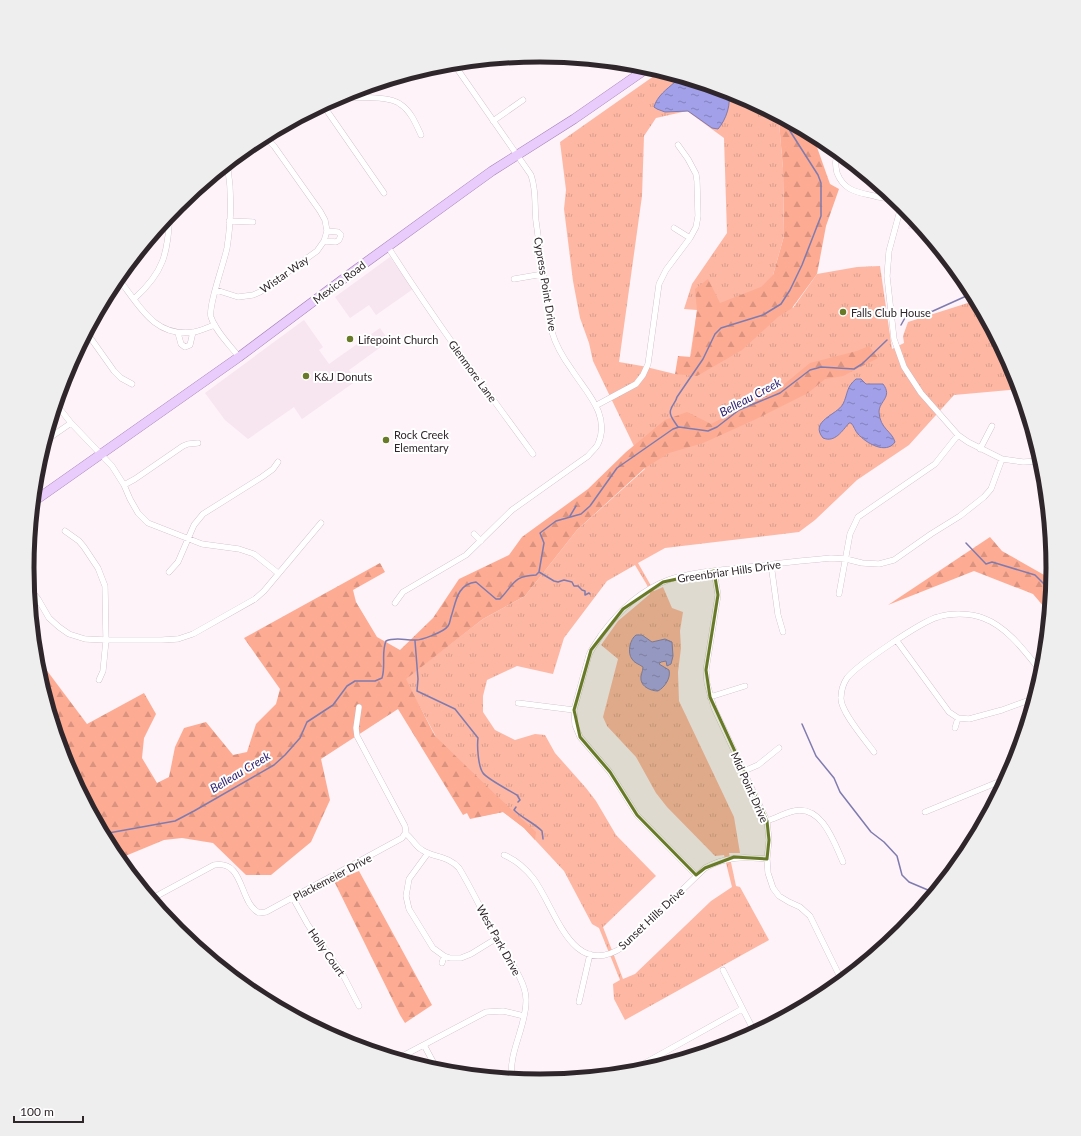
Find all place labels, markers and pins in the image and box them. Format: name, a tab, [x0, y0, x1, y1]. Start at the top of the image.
place label: Falls Club House	[851, 306, 931, 319]
marker: Falls Club House	[838, 307, 848, 317]
place label: Lifepoint Church	[358, 333, 438, 346]
marker: Lifepoint Church	[345, 334, 355, 344]
place label: K&J Donuts	[314, 370, 372, 383]
marker: K&J Donuts	[301, 371, 311, 381]
place label: Rock Creek Elementary	[394, 428, 449, 454]
marker: Rock Creek Elementary	[381, 435, 391, 445]

